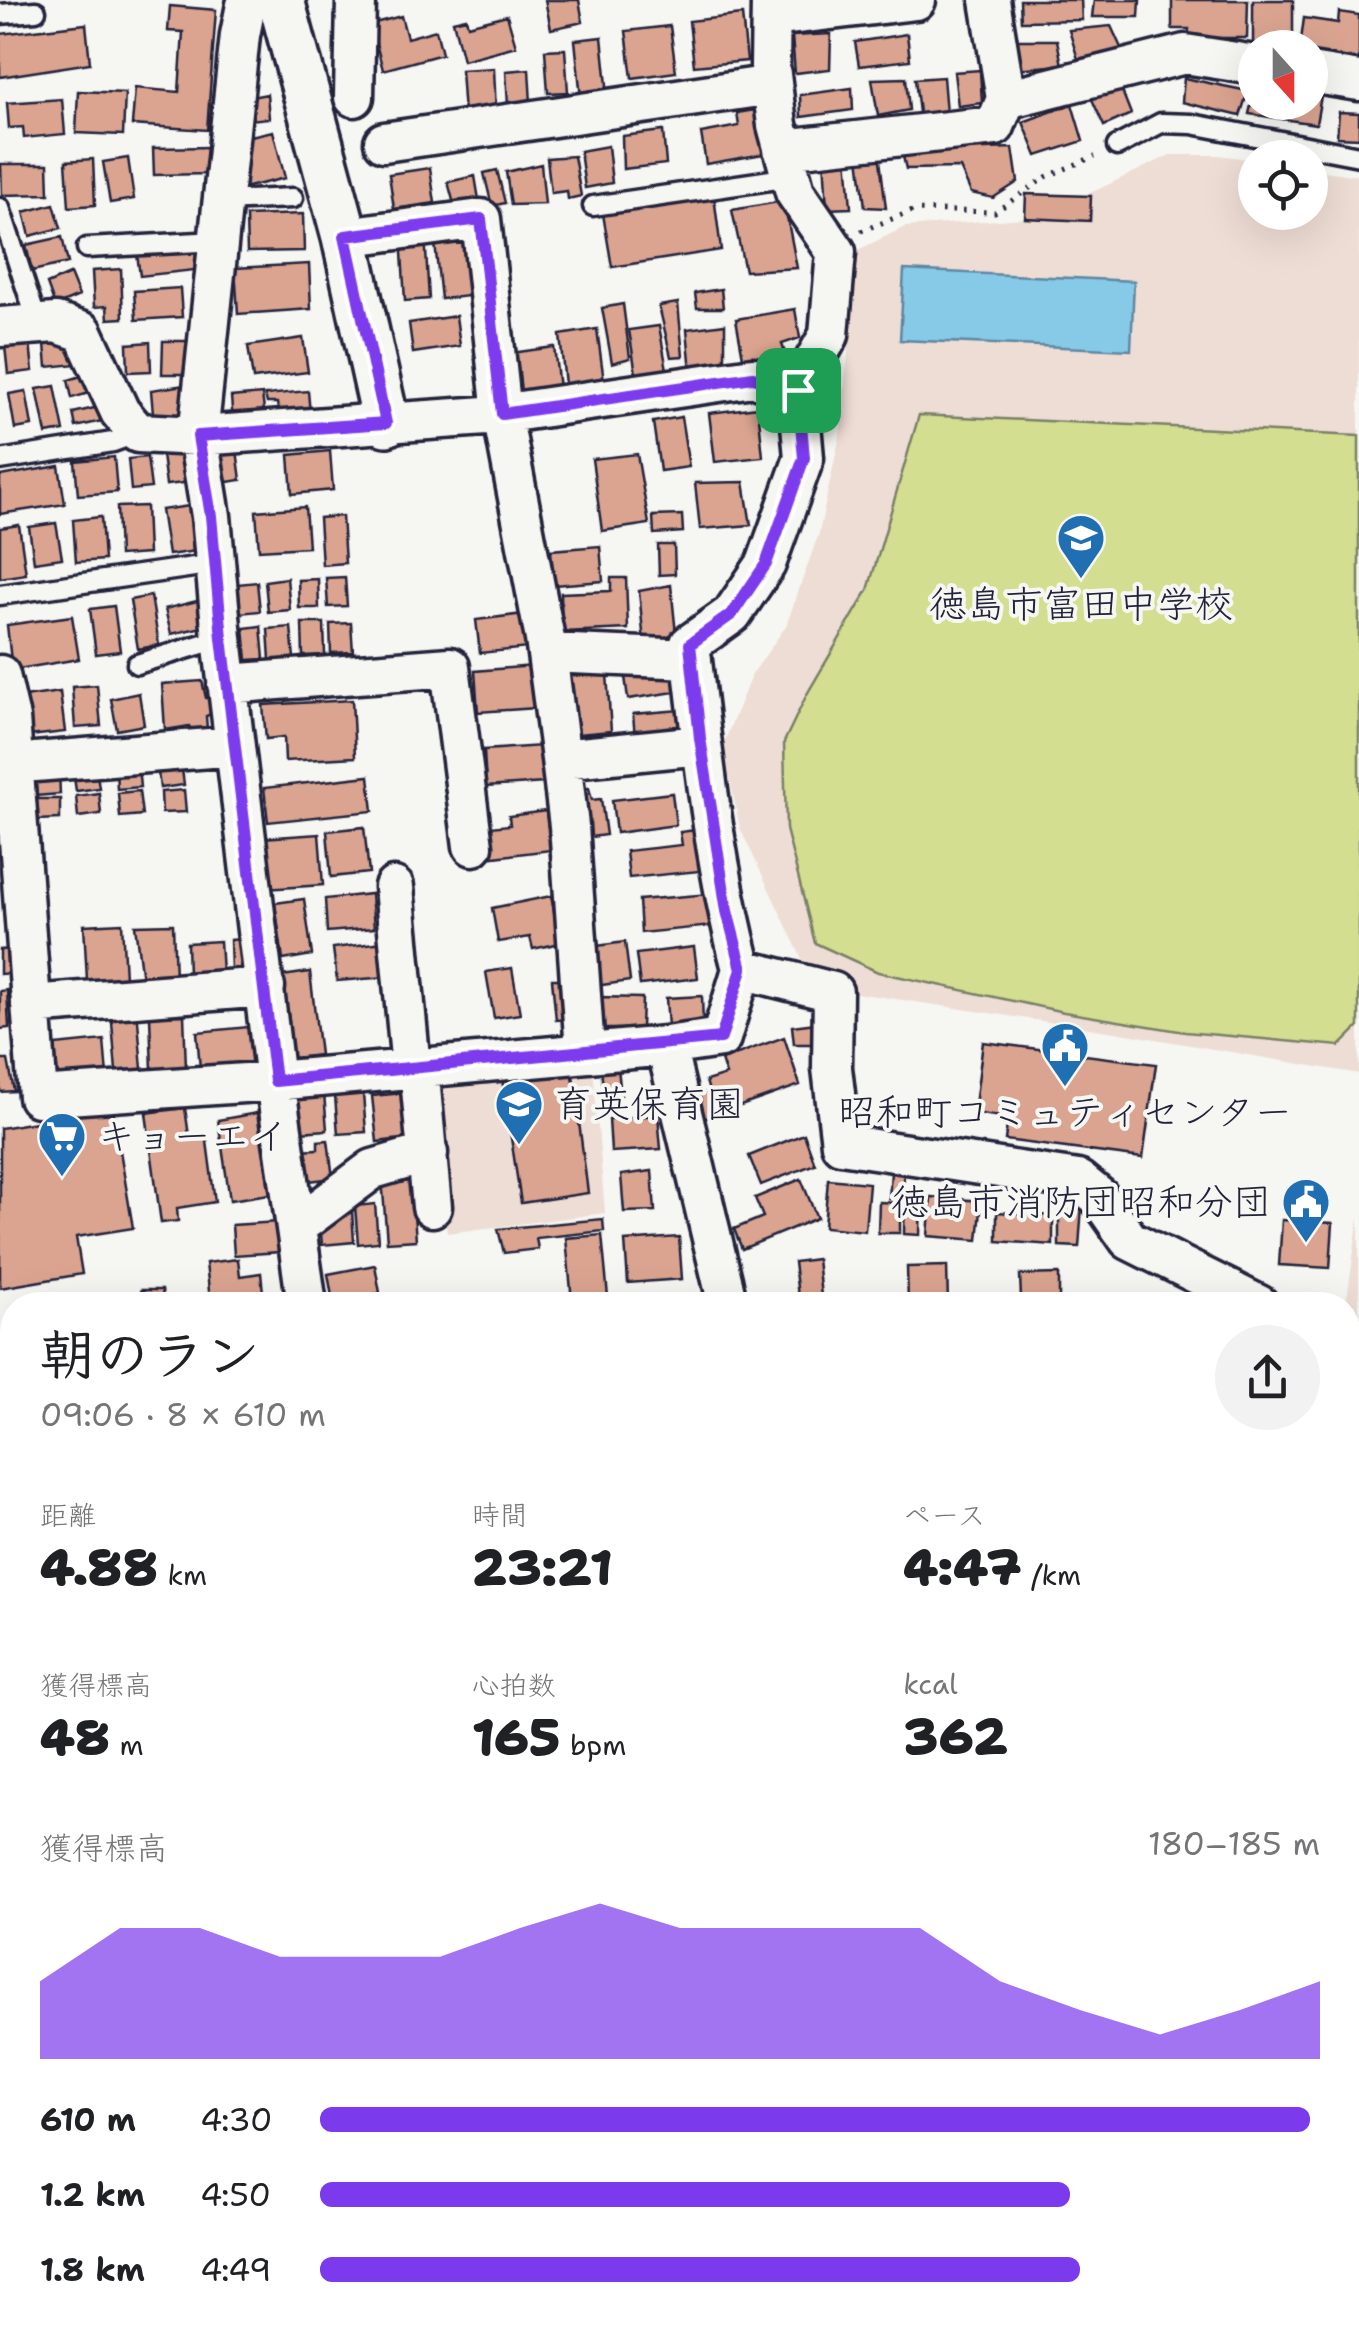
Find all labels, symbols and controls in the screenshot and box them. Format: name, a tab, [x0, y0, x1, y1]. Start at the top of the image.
north arrow	[1238, 30, 1328, 120]
map controls	[1238, 30, 1328, 230]
button: locate	[1238, 140, 1328, 230]
pin	[756, 348, 841, 433]
icon: arrive	[771, 363, 826, 418]
school or university icon: 徳島市富田中学校	[1055, 512, 1107, 580]
place label: 徳島市富田中学校	[929, 578, 1233, 629]
public building icon: 昭和町コミュティセンター	[1039, 1020, 1091, 1088]
school or university icon: 育英保育園	[493, 1078, 545, 1146]
place label: 育英保育園	[554, 1078, 744, 1129]
place label: 昭和町コミュティセンター	[838, 1086, 1292, 1137]
supermarket icon: キョーエイ	[36, 1110, 88, 1178]
place label: キョーエイ	[97, 1110, 287, 1161]
place label: 徳島市消防団昭和分団	[891, 1176, 1271, 1227]
public building icon: 徳島市消防団昭和分団	[1280, 1176, 1332, 1244]
text: 朝のラン	[40, 1318, 260, 1392]
button: share	[1215, 1325, 1320, 1430]
text: 09:06 · 8 × 610 m	[40, 1393, 326, 1436]
text: 距離	[40, 1496, 96, 1534]
text: 時間	[472, 1496, 528, 1534]
text: ペース	[903, 1496, 986, 1534]
text: 4.88	[40, 1534, 158, 1601]
text: 23:21	[472, 1534, 613, 1601]
text: 4:47	[903, 1534, 1021, 1601]
text: km	[158, 1556, 207, 1594]
text: /km	[1021, 1556, 1081, 1594]
text: kcal	[903, 1665, 958, 1703]
text: 獲得標高	[40, 1666, 152, 1704]
text: 心拍数	[472, 1666, 556, 1704]
text: 362	[903, 1703, 1008, 1770]
text: 48	[40, 1704, 110, 1771]
text: 165	[472, 1704, 560, 1771]
text: m	[110, 1726, 144, 1764]
text: bpm	[560, 1726, 626, 1764]
text: 180–185 m	[1148, 1822, 1320, 1865]
text: 獲得標高	[40, 1826, 168, 1869]
text: 610 m	[40, 2098, 136, 2141]
text: 4:30	[200, 2098, 272, 2141]
text: 1.2 km	[40, 2173, 145, 2216]
text: 4:50	[200, 2173, 271, 2216]
text: 1.8 km	[40, 2248, 145, 2291]
text: 4:49	[200, 2248, 271, 2291]

